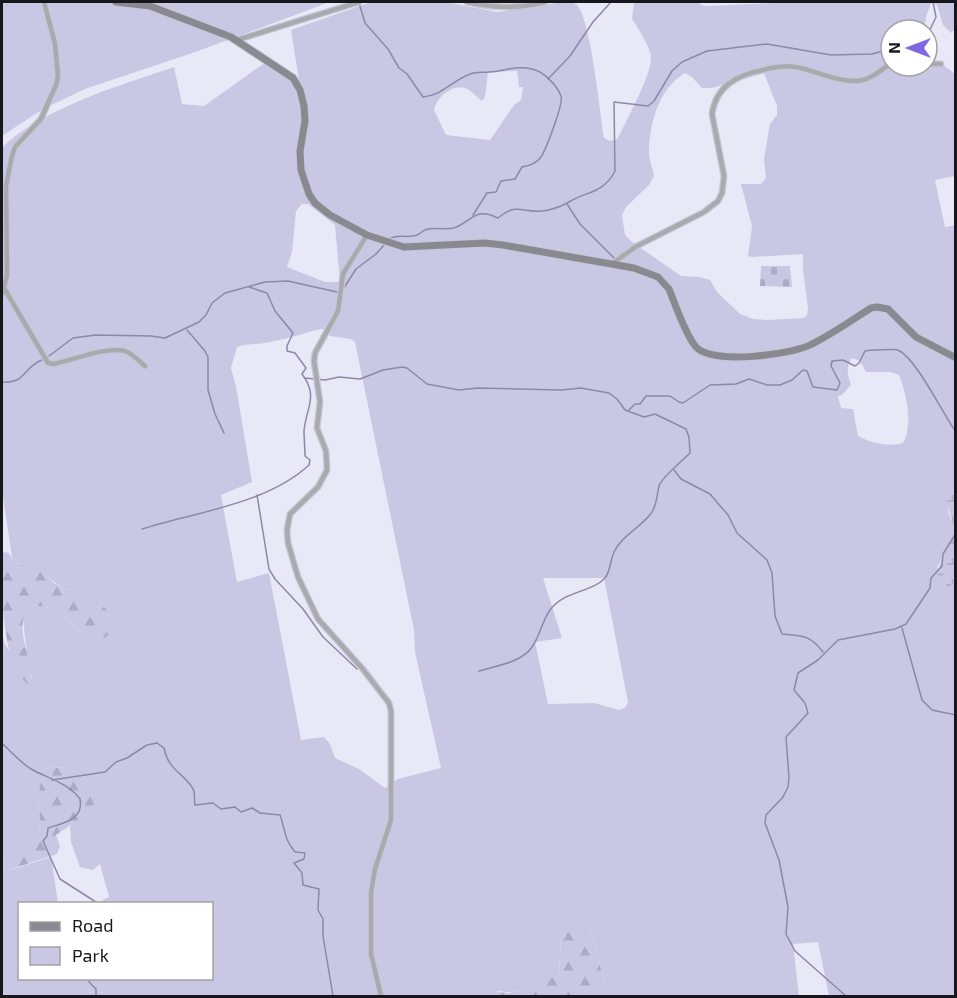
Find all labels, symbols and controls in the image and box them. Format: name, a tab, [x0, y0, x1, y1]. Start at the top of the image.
north arrow	[879, 18, 939, 78]
text: N	[884, 42, 903, 54]
legend	[18, 902, 213, 980]
text: Road	[72, 914, 113, 936]
text: Park	[72, 944, 109, 966]

